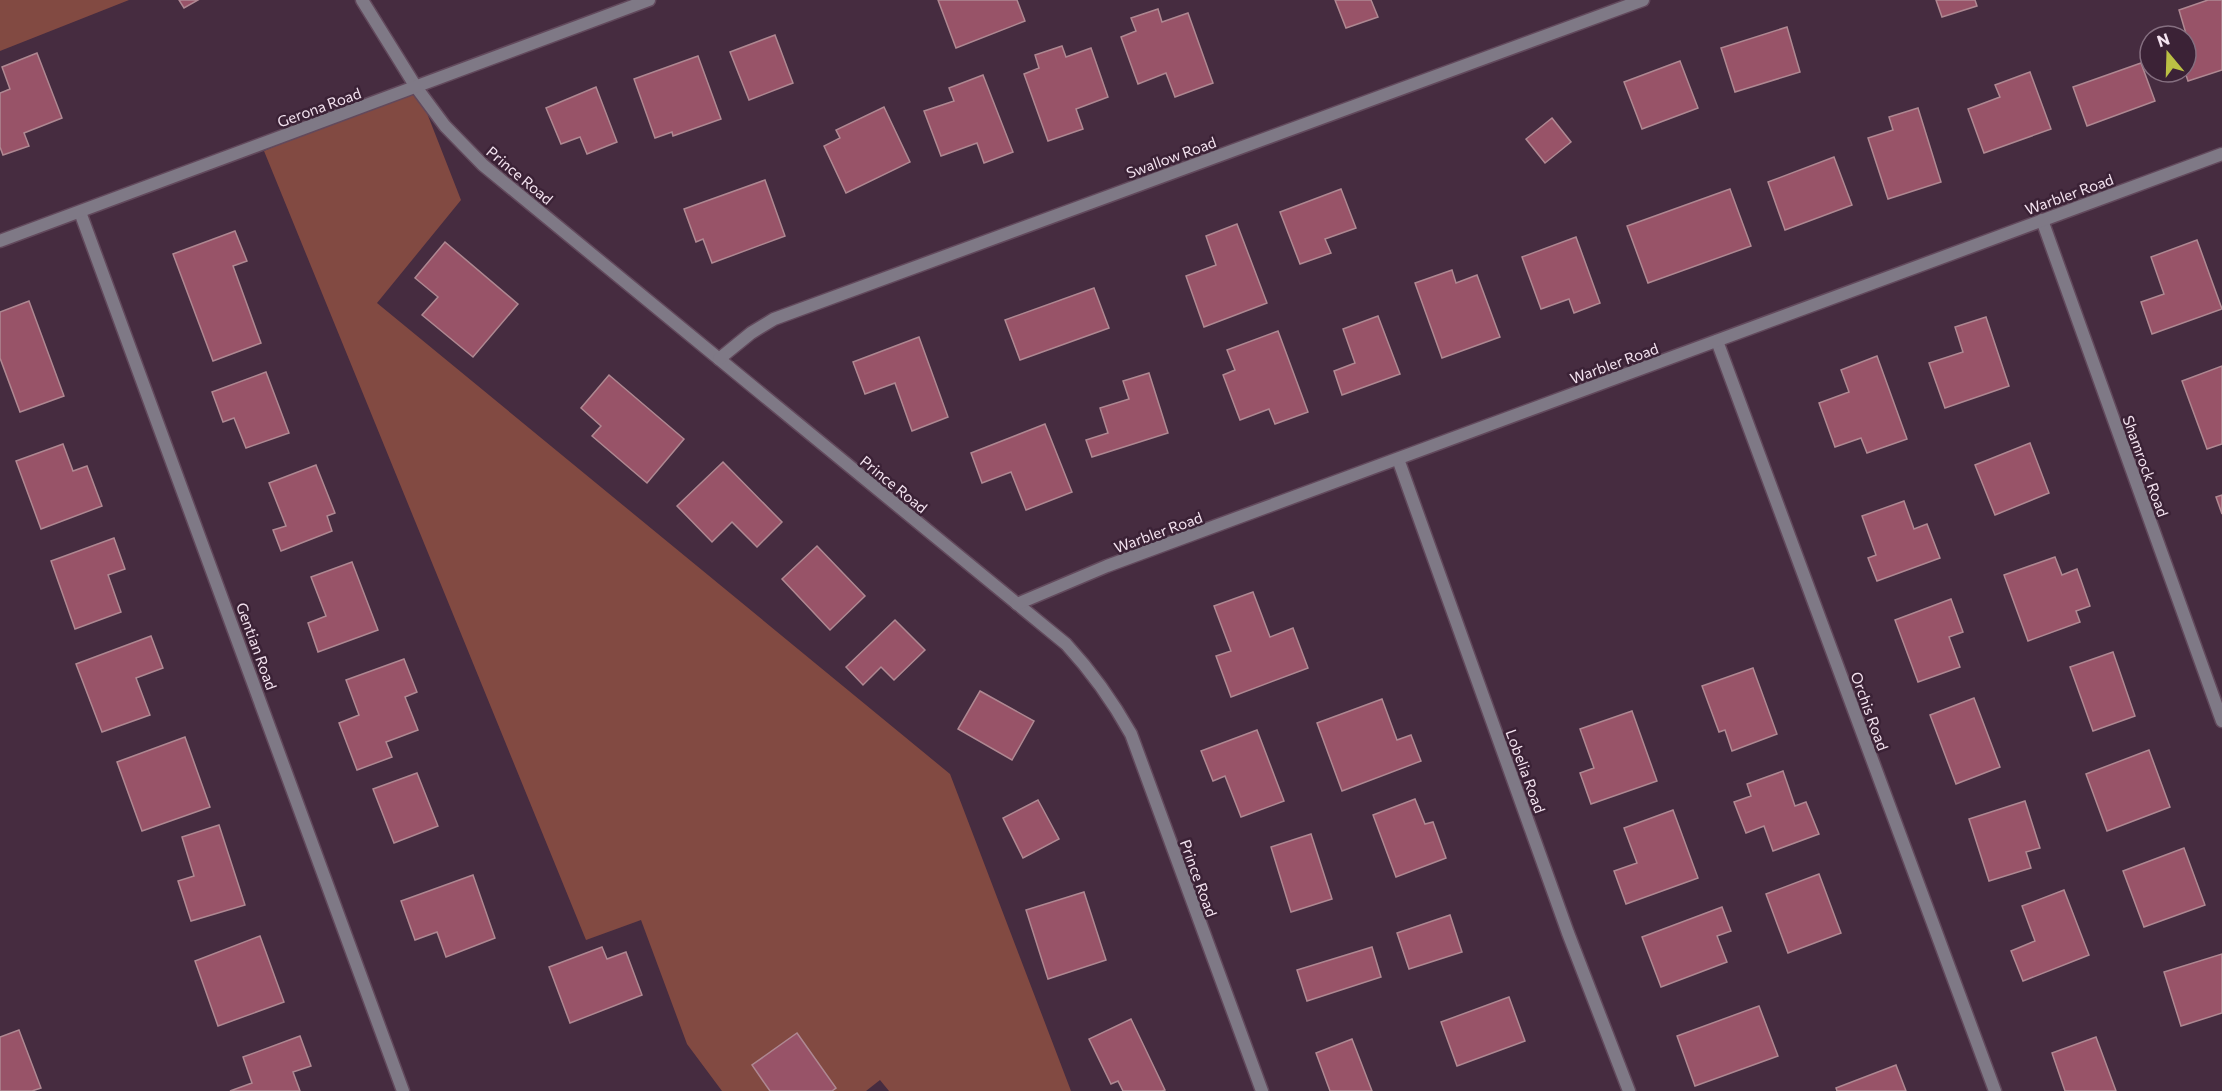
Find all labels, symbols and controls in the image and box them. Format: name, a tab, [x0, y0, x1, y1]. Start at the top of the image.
north arrow	[2138, 24, 2198, 84]
text: N	[2154, 28, 2172, 50]
street label: Gerona Road	[275, 84, 363, 130]
street label: Swallow Road	[1124, 132, 1218, 182]
street label: Prince Road	[483, 142, 557, 208]
street label: Warbler Road	[2022, 170, 2116, 218]
street label: Warbler Road	[1567, 339, 1661, 387]
street label: Shamrock Road	[2119, 413, 2173, 519]
street label: Prince Road	[857, 451, 931, 517]
street label: Warbler Road	[1111, 508, 1205, 556]
street label: Gentian Road	[233, 600, 281, 692]
street label: Orchis Road	[1847, 669, 1893, 753]
street label: Lobelia Road	[1503, 727, 1549, 815]
street label: Prince Road	[1177, 837, 1221, 919]

